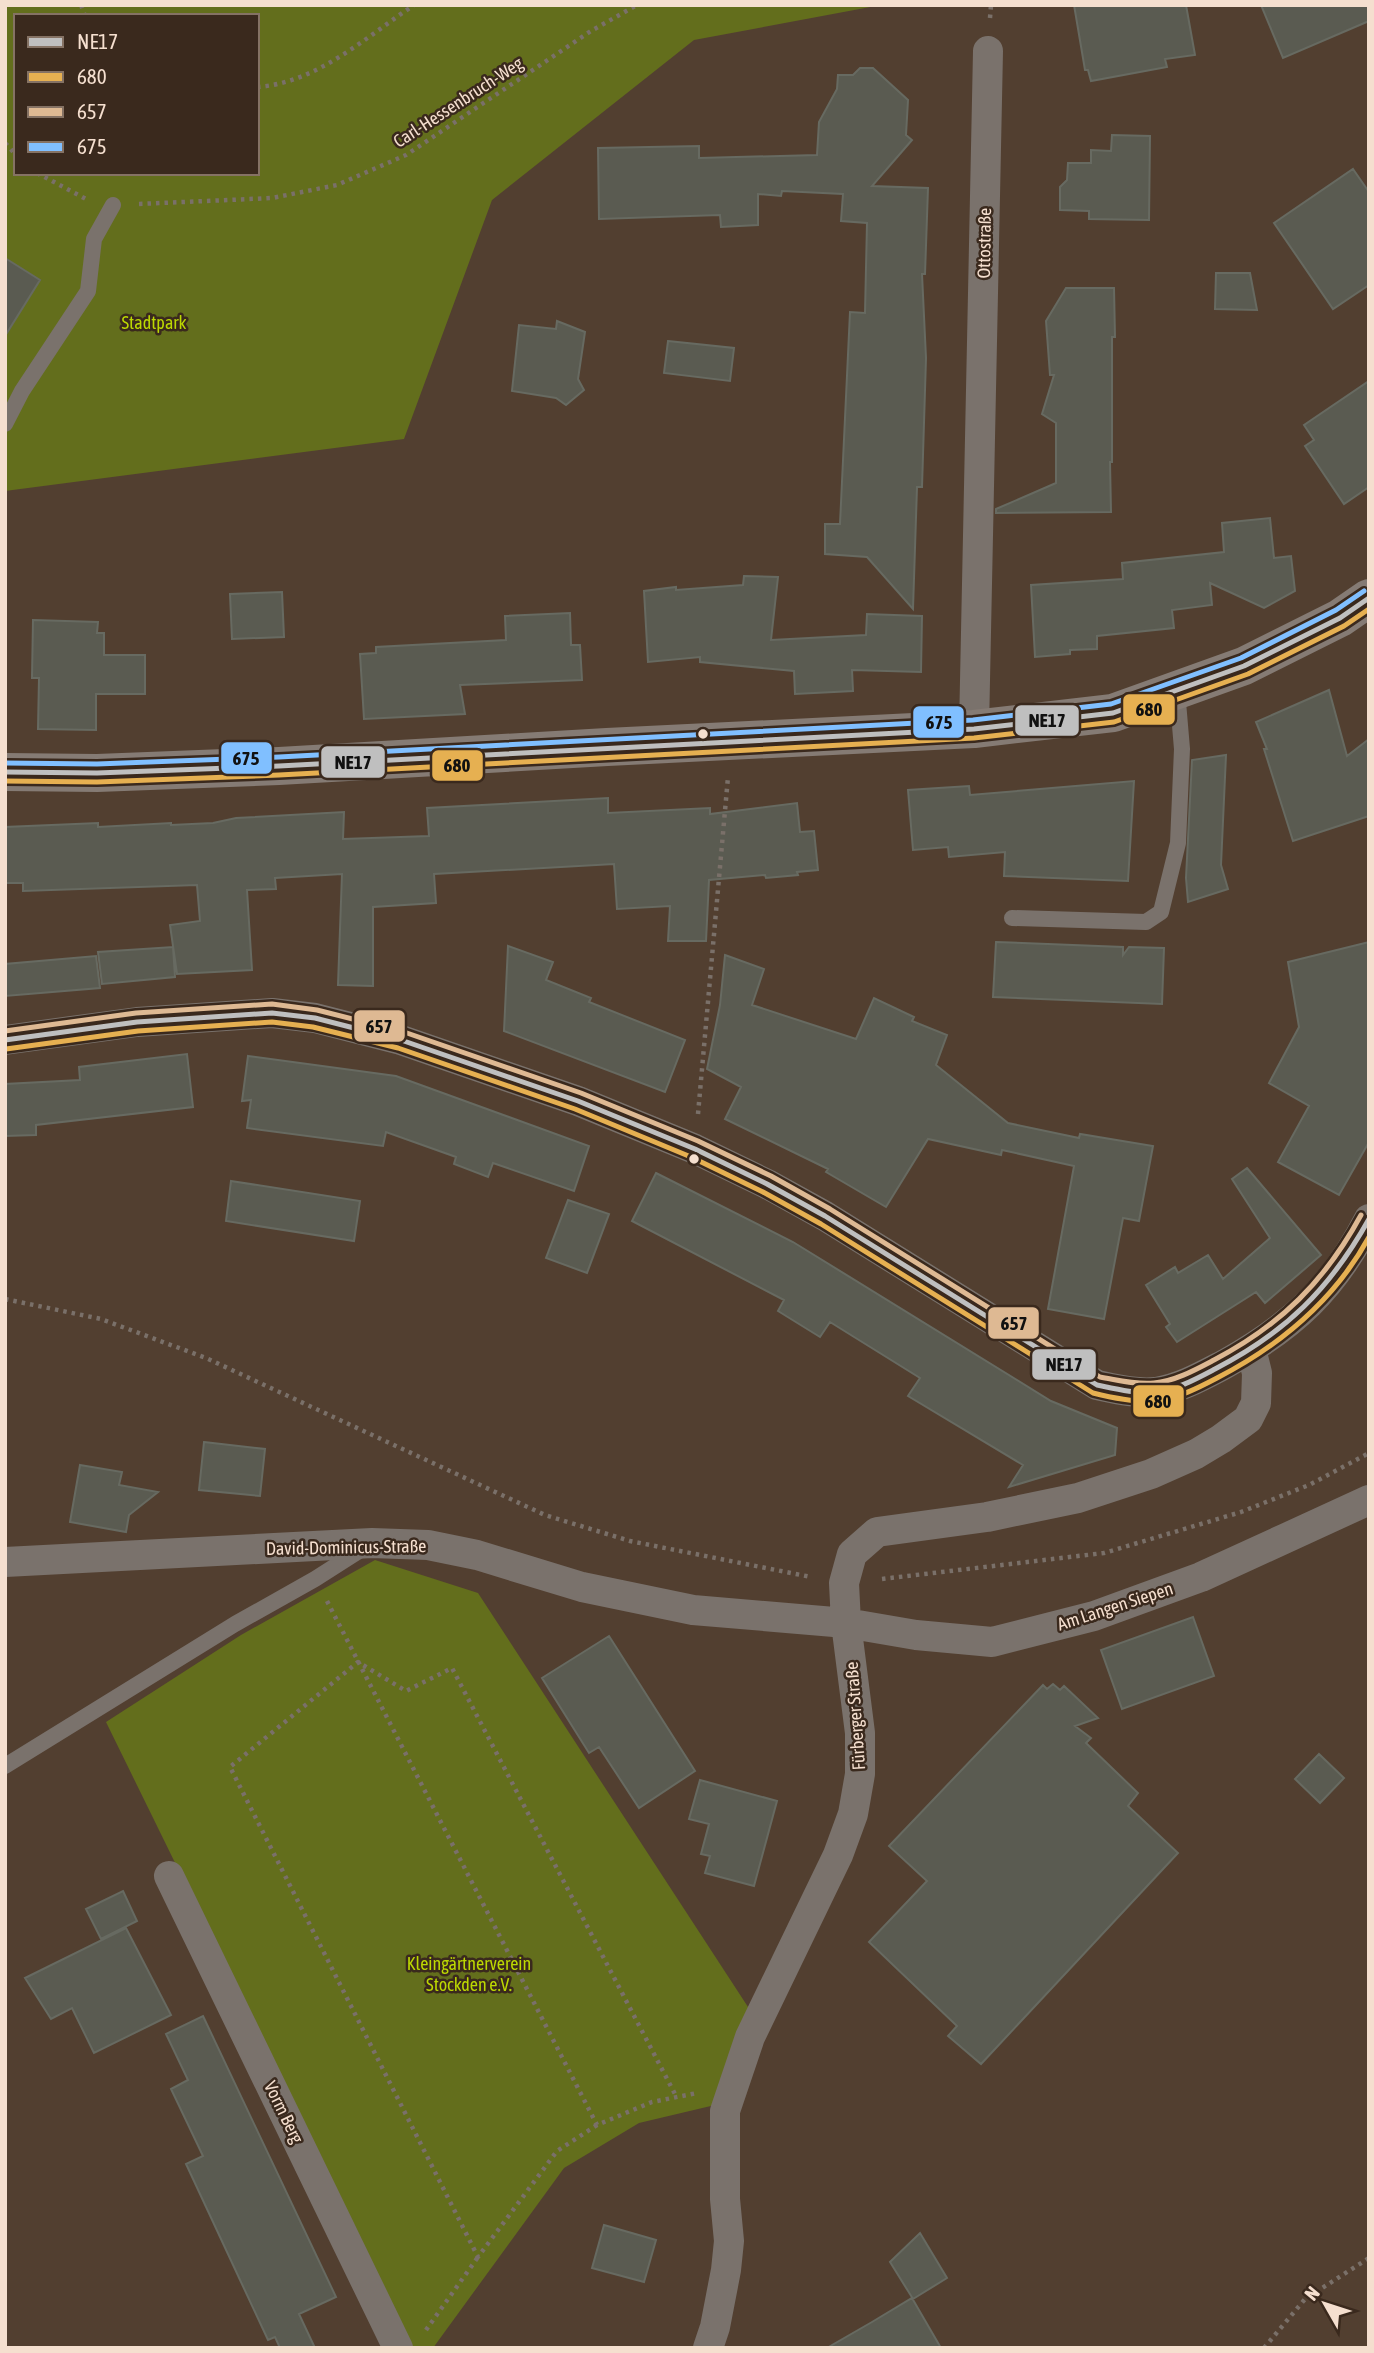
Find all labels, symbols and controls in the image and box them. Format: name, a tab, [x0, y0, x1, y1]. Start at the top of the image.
legend	[14, 14, 259, 175]
text: NE17	[77, 29, 118, 53]
street label: Carl-Hessenbruch-Weg	[389, 52, 527, 152]
text: 680	[77, 64, 107, 88]
text: 657	[77, 99, 107, 123]
text: 675	[77, 134, 107, 158]
street label: Ottostraße	[973, 207, 995, 279]
park label: Stadtpark	[122, 312, 187, 333]
line badge: 680	[1122, 693, 1176, 726]
text: 680	[1136, 698, 1162, 720]
line badge: NE17	[1014, 704, 1080, 737]
line badge: 675	[912, 705, 965, 739]
text: NE17	[1028, 709, 1066, 731]
text: 675	[926, 711, 952, 733]
unlabelled marker	[696, 727, 710, 741]
line badge: 675	[220, 741, 273, 775]
line badge: NE17	[320, 745, 386, 779]
text: 675	[233, 747, 259, 769]
line badge: 680	[431, 749, 484, 782]
text: NE17	[334, 751, 372, 773]
text: 680	[444, 754, 470, 776]
line badge: 657	[353, 1009, 406, 1043]
text: 657	[366, 1015, 392, 1037]
unlabelled marker	[687, 1152, 701, 1166]
line badge: 657	[987, 1306, 1040, 1340]
text: 657	[1001, 1312, 1027, 1334]
line badge: NE17	[1031, 1348, 1097, 1381]
text: NE17	[1045, 1353, 1083, 1375]
line badge: 680	[1132, 1384, 1185, 1418]
text: 680	[1145, 1390, 1171, 1412]
street label: David-Dominicus-Straße	[266, 1535, 426, 1559]
street label: Am Langen Siepen	[1055, 1577, 1175, 1635]
street label: Fürberger Straße	[841, 1661, 869, 1771]
park label: Kleingärtnerverein Stockden e.V.	[407, 1953, 531, 1995]
street label: Vorm Berg	[260, 2077, 308, 2147]
north arrow	[1290, 2269, 1360, 2339]
text: N	[1300, 2282, 1324, 2305]

